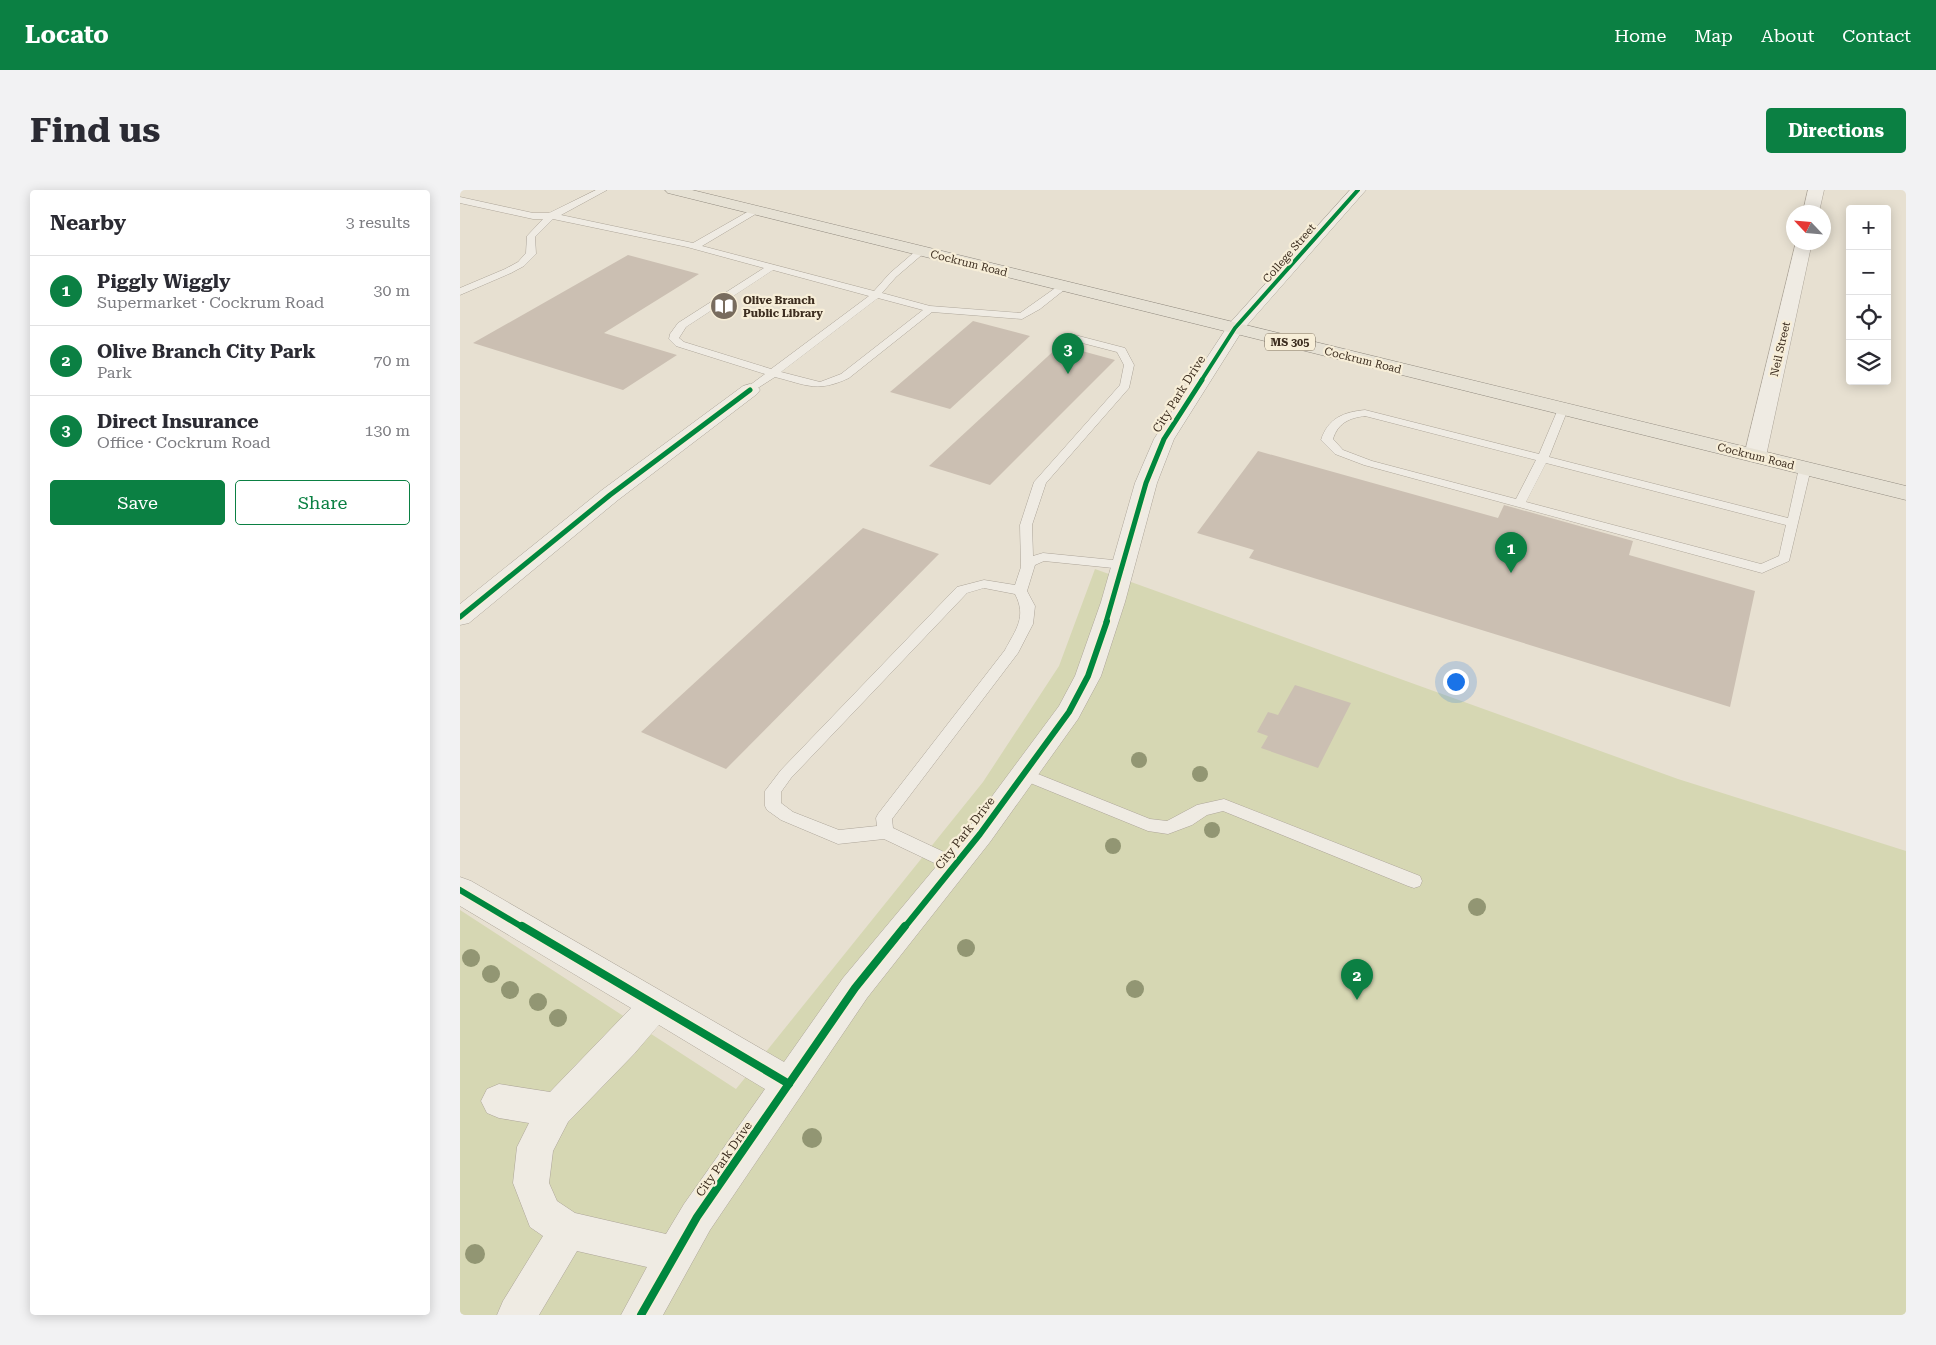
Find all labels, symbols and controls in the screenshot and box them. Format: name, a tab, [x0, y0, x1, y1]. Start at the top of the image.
text: Locato	[25, 21, 109, 49]
text: Home	[1614, 25, 1666, 46]
text: Map	[1694, 25, 1733, 46]
text: About	[1761, 25, 1814, 46]
text: Contact	[1842, 25, 1911, 46]
button: Directions	[1766, 108, 1906, 153]
text: Find us	[30, 110, 160, 151]
north arrow	[1786, 205, 1831, 250]
map controls	[1846, 205, 1891, 385]
button: +	[1846, 205, 1891, 250]
text: Nearby	[50, 211, 126, 235]
text: 3 results	[346, 213, 410, 232]
street label: College Street	[1260, 221, 1319, 285]
street label: Cockrum Road	[929, 248, 1009, 279]
button: −	[1846, 250, 1891, 295]
text: Piggly Wiggly	[97, 270, 230, 293]
text: 1	[62, 281, 70, 300]
text: 30 m	[373, 281, 410, 300]
library icon: Olive Branch Public Library	[709, 291, 739, 321]
text: Supermarket · Cockrum Road	[97, 293, 324, 312]
place label: Olive Branch Public Library	[743, 294, 823, 320]
button: locate	[1846, 295, 1891, 340]
street label: Neil Street	[1768, 320, 1793, 378]
pin: 3	[1052, 333, 1084, 374]
road number: MS 305	[1265, 334, 1315, 350]
text: Olive Branch City Park	[97, 340, 316, 363]
button: layers	[1846, 340, 1891, 385]
street label: Cockrum Road	[1323, 345, 1403, 376]
text: 2	[62, 351, 70, 370]
text: 70 m	[373, 351, 410, 370]
street label: City Park Drive	[1150, 353, 1208, 435]
text: Park	[97, 363, 132, 382]
text: Direct Insurance	[97, 410, 259, 433]
text: 3	[62, 421, 70, 440]
text: 130 m	[364, 421, 410, 440]
text: Office · Cockrum Road	[97, 433, 271, 452]
street label: Cockrum Road	[1716, 441, 1796, 472]
button: Save	[50, 480, 225, 525]
button: Share	[235, 480, 410, 525]
pin: 1	[1495, 532, 1527, 573]
your location	[1443, 669, 1469, 695]
street label: City Park Drive	[932, 794, 998, 872]
pin: 2	[1341, 959, 1373, 1000]
street label: City Park Drive	[693, 1119, 755, 1199]

